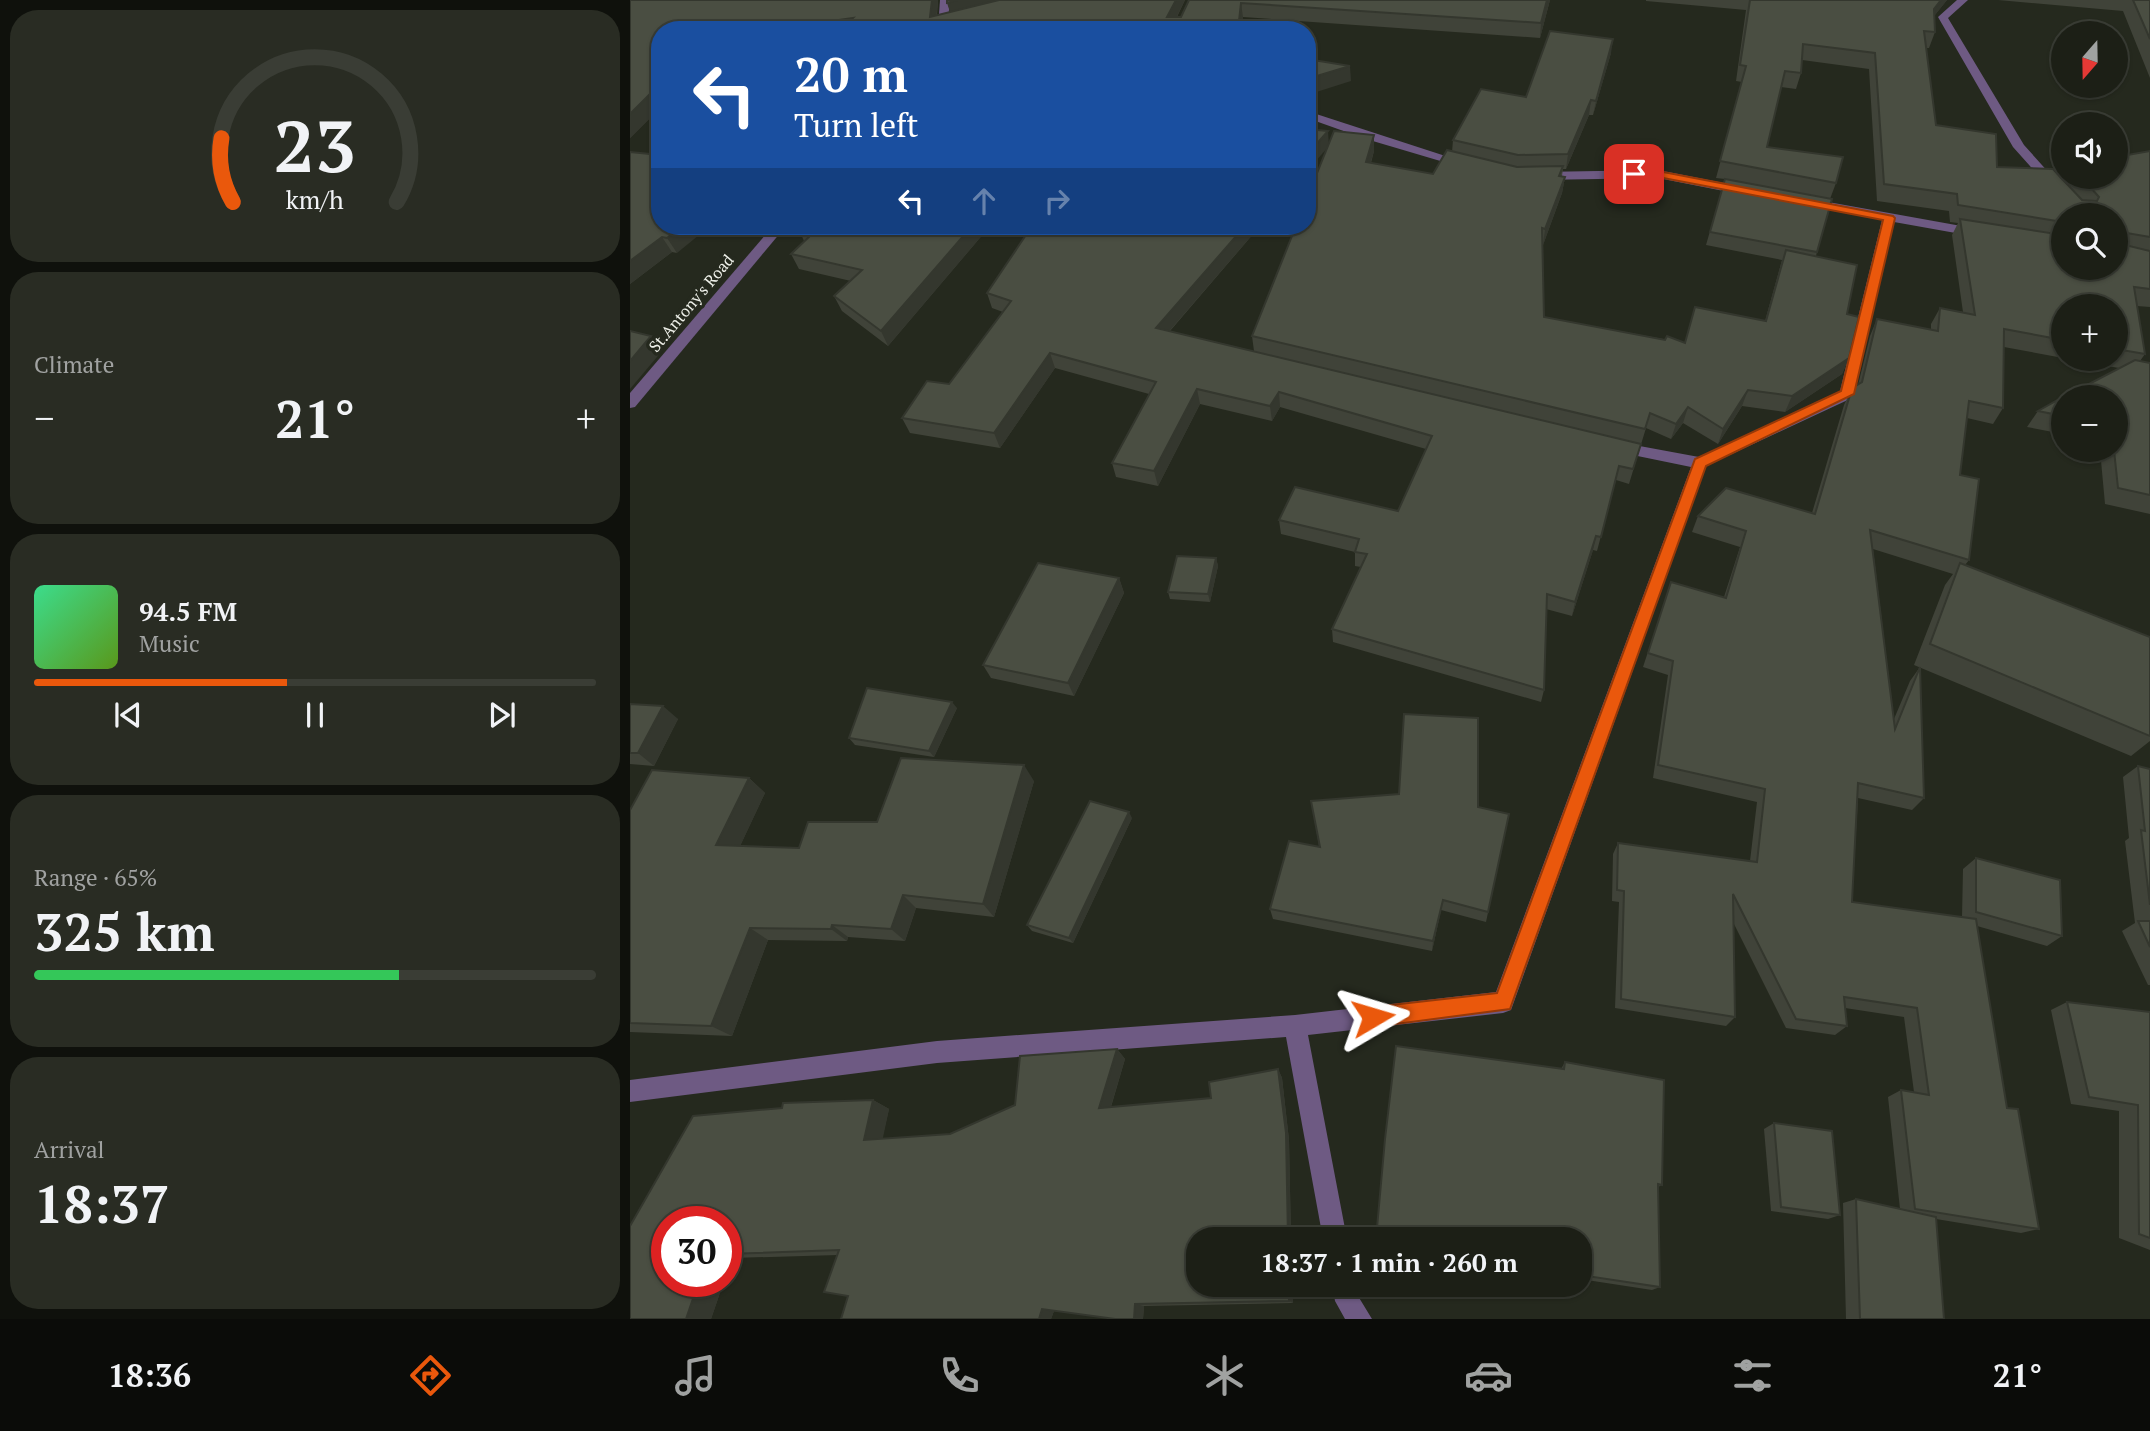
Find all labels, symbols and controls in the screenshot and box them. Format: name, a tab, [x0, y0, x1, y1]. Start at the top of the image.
north arrow	[2051, 21, 2128, 98]
map controls	[2051, 21, 2128, 462]
text: 20 m	[794, 41, 908, 106]
icon: left	[679, 49, 770, 140]
text: 23	[274, 96, 356, 193]
text: Turn left	[794, 104, 918, 146]
button: sound	[2051, 112, 2128, 189]
pin	[1604, 144, 1664, 204]
icon: arrive	[1615, 155, 1653, 193]
icon: left	[892, 182, 930, 220]
icon: ahead	[965, 182, 1003, 220]
icon: right	[1038, 182, 1076, 220]
text: km/h	[286, 183, 344, 216]
button: search	[2051, 203, 2128, 280]
street label: St.Antony's Road	[644, 249, 739, 357]
button: +	[2051, 294, 2128, 371]
text: Climate	[34, 349, 114, 380]
text: 21°	[275, 384, 355, 453]
button: −	[2051, 385, 2128, 462]
text: −	[34, 393, 54, 443]
text: +	[576, 393, 596, 443]
text: 94.5 FM	[139, 594, 237, 628]
text: Music	[139, 628, 200, 659]
icon: previous	[109, 696, 147, 734]
icon: pause	[296, 696, 334, 734]
icon: next	[483, 696, 521, 734]
text: Range · 65%	[34, 862, 157, 893]
text: 325 km	[34, 897, 215, 966]
position arrow	[1336, 980, 1410, 1054]
text: Arrival	[34, 1134, 105, 1165]
text: 18:37	[34, 1169, 169, 1238]
speed limit sign: 30	[651, 1206, 742, 1297]
text: 18:37 · 1 min · 260 m	[1260, 1245, 1518, 1279]
icon: directions	[406, 1351, 455, 1400]
icon: music	[671, 1351, 720, 1400]
icon: phone	[935, 1351, 984, 1400]
icon: climate	[1200, 1351, 1249, 1400]
icon: car	[1464, 1351, 1513, 1400]
icon: filters	[1728, 1351, 1777, 1400]
text: 18:36	[108, 1354, 191, 1396]
text: 21°	[1993, 1354, 2042, 1396]

